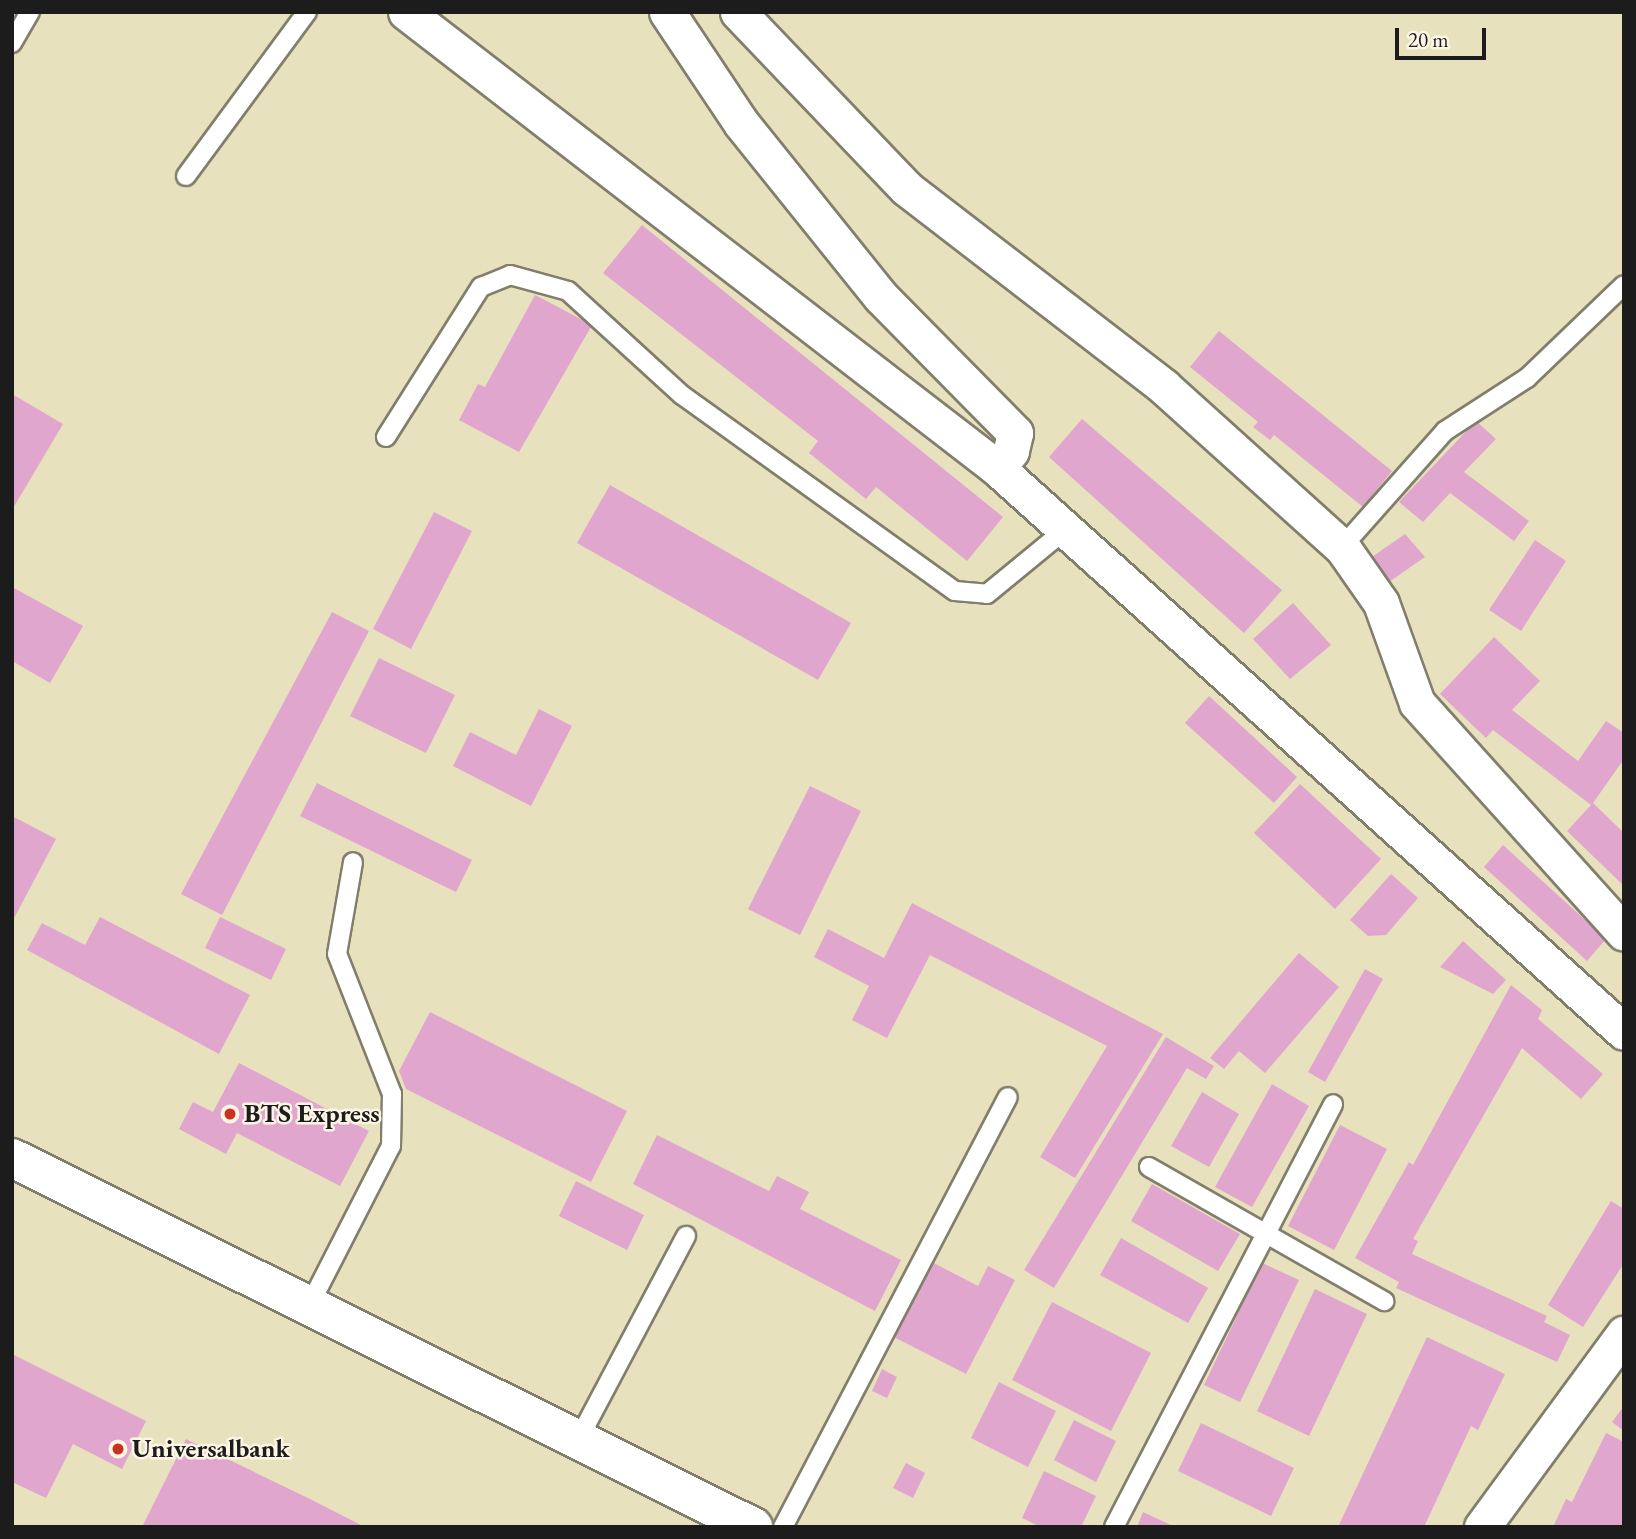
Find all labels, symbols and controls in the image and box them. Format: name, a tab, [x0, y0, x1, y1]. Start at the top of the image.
scale bar	[1398, 14, 1489, 58]
text: 20 m	[1408, 26, 1449, 53]
place label: BTS Express	[244, 1098, 380, 1130]
marker: BTS Express	[222, 1106, 238, 1122]
place label: Universalbank	[132, 1433, 290, 1465]
marker: Universalbank	[110, 1441, 126, 1457]

